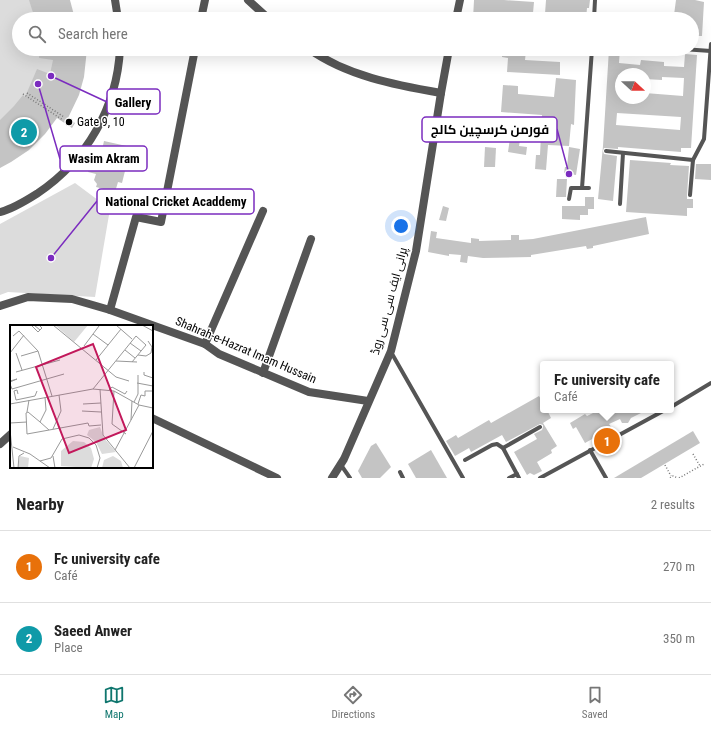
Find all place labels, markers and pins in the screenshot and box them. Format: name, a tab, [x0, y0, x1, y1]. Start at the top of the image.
callout: Gallery	[107, 89, 160, 114]
place label: Gate 9, 10	[77, 115, 125, 129]
pin: 2	[11, 117, 37, 147]
marker: Gate 9, 10	[64, 117, 74, 127]
callout: فورمن کرسچین کالج	[422, 117, 557, 142]
callout: Wasim Akram	[60, 146, 147, 171]
callout: National Cricket Acaddemy	[97, 189, 254, 214]
pin: 1	[594, 426, 620, 456]

